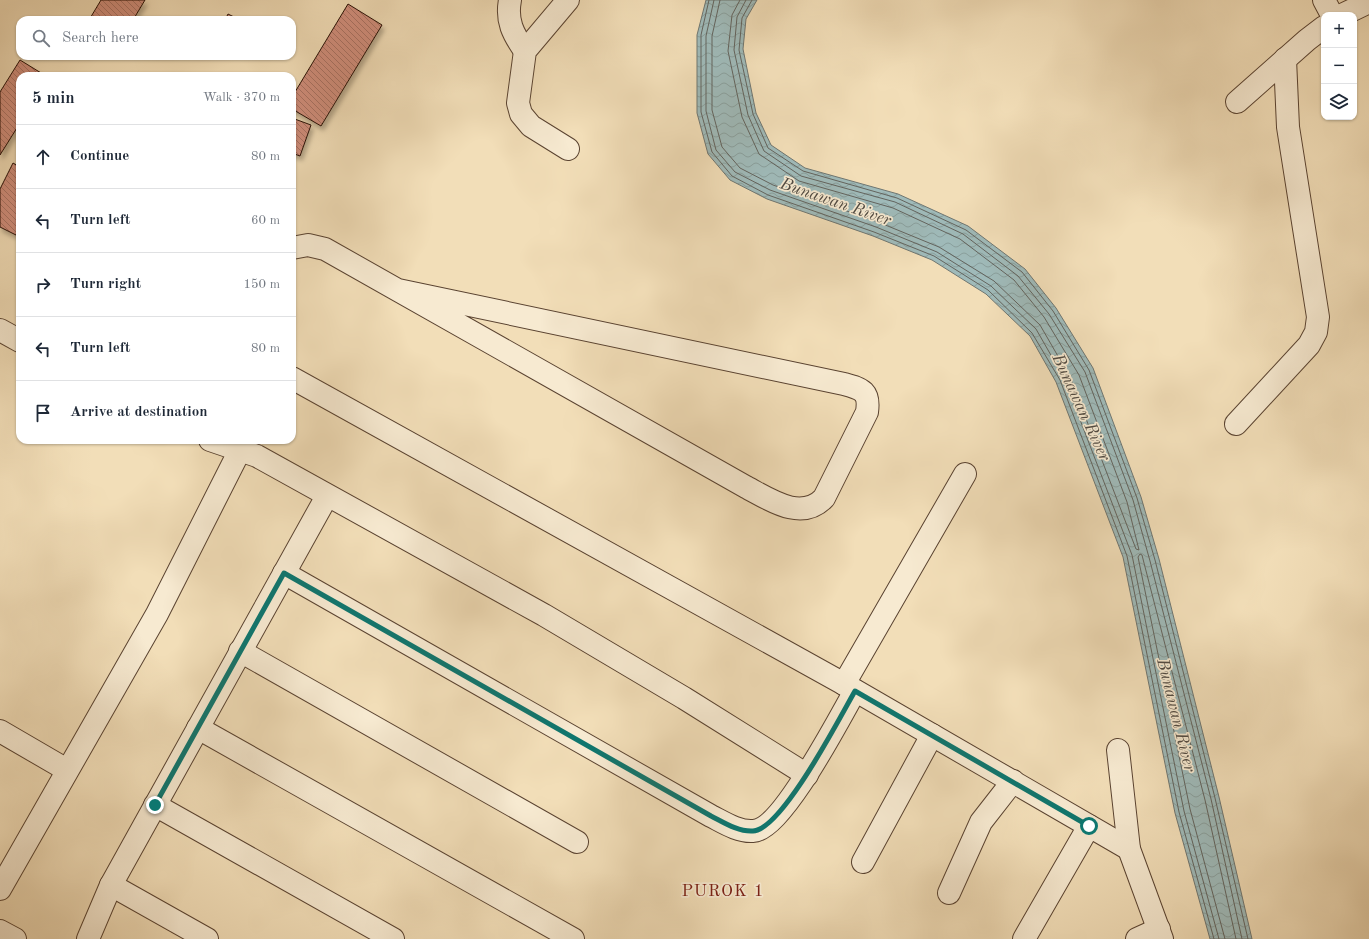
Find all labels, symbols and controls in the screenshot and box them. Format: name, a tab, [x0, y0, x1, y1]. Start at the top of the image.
map controls	[1321, 12, 1357, 120]
button: +	[1321, 12, 1357, 48]
search box	[16, 16, 296, 60]
icon: search	[30, 27, 52, 49]
text: Search here	[62, 31, 139, 46]
button: −	[1321, 48, 1357, 84]
button: layers	[1321, 84, 1357, 120]
text: 5 min	[32, 90, 75, 107]
text: Walk · 370 m	[203, 91, 280, 104]
icon: ahead	[32, 146, 54, 168]
text: Continue	[70, 149, 129, 164]
text: 80 m	[251, 150, 280, 163]
water label: Bunawan River	[777, 175, 894, 230]
icon: left	[32, 210, 54, 232]
text: Turn left	[70, 213, 130, 228]
text: 60 m	[251, 214, 280, 227]
icon: right	[32, 274, 54, 296]
text: Turn right	[70, 277, 141, 292]
text: 150 m	[243, 278, 280, 291]
icon: left	[32, 338, 54, 360]
text: Turn left	[70, 341, 130, 356]
text: 80 m	[251, 342, 280, 355]
water label: Bunawan River	[1048, 350, 1113, 465]
icon: arrive	[32, 402, 54, 424]
text: Arrive at destination	[70, 405, 208, 420]
water label: Bunawan River	[1153, 656, 1198, 775]
route end	[146, 796, 164, 814]
route start	[1080, 817, 1098, 835]
district label: PUROK 1	[682, 883, 765, 900]

